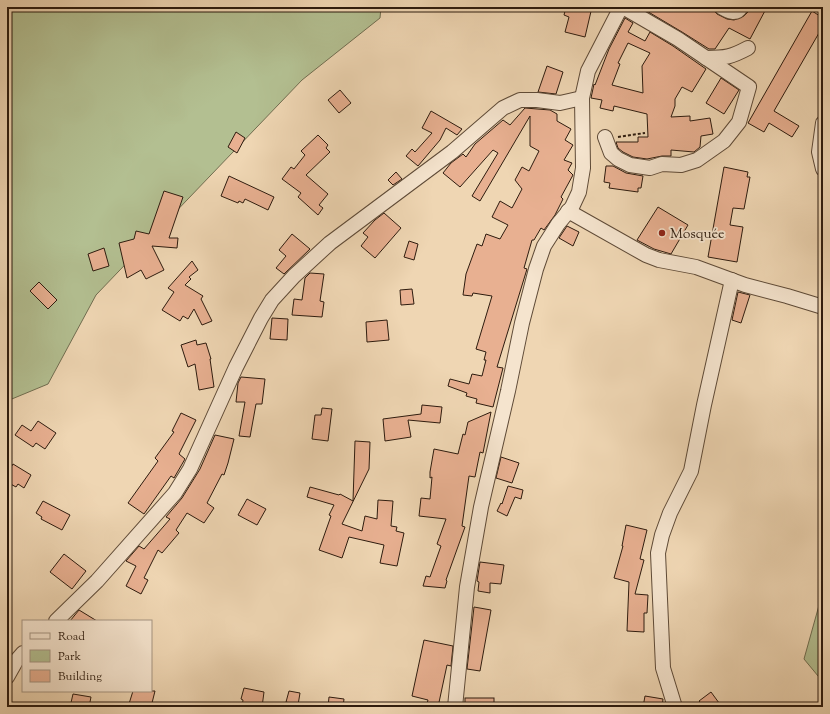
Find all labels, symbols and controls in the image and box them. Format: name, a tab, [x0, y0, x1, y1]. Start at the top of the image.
place label: Mosquée	[670, 225, 725, 245]
marker: Mosquée	[657, 228, 667, 238]
legend	[22, 620, 152, 692]
text: Road	[58, 628, 85, 646]
text: Park	[58, 648, 81, 666]
text: Building	[58, 668, 102, 686]

